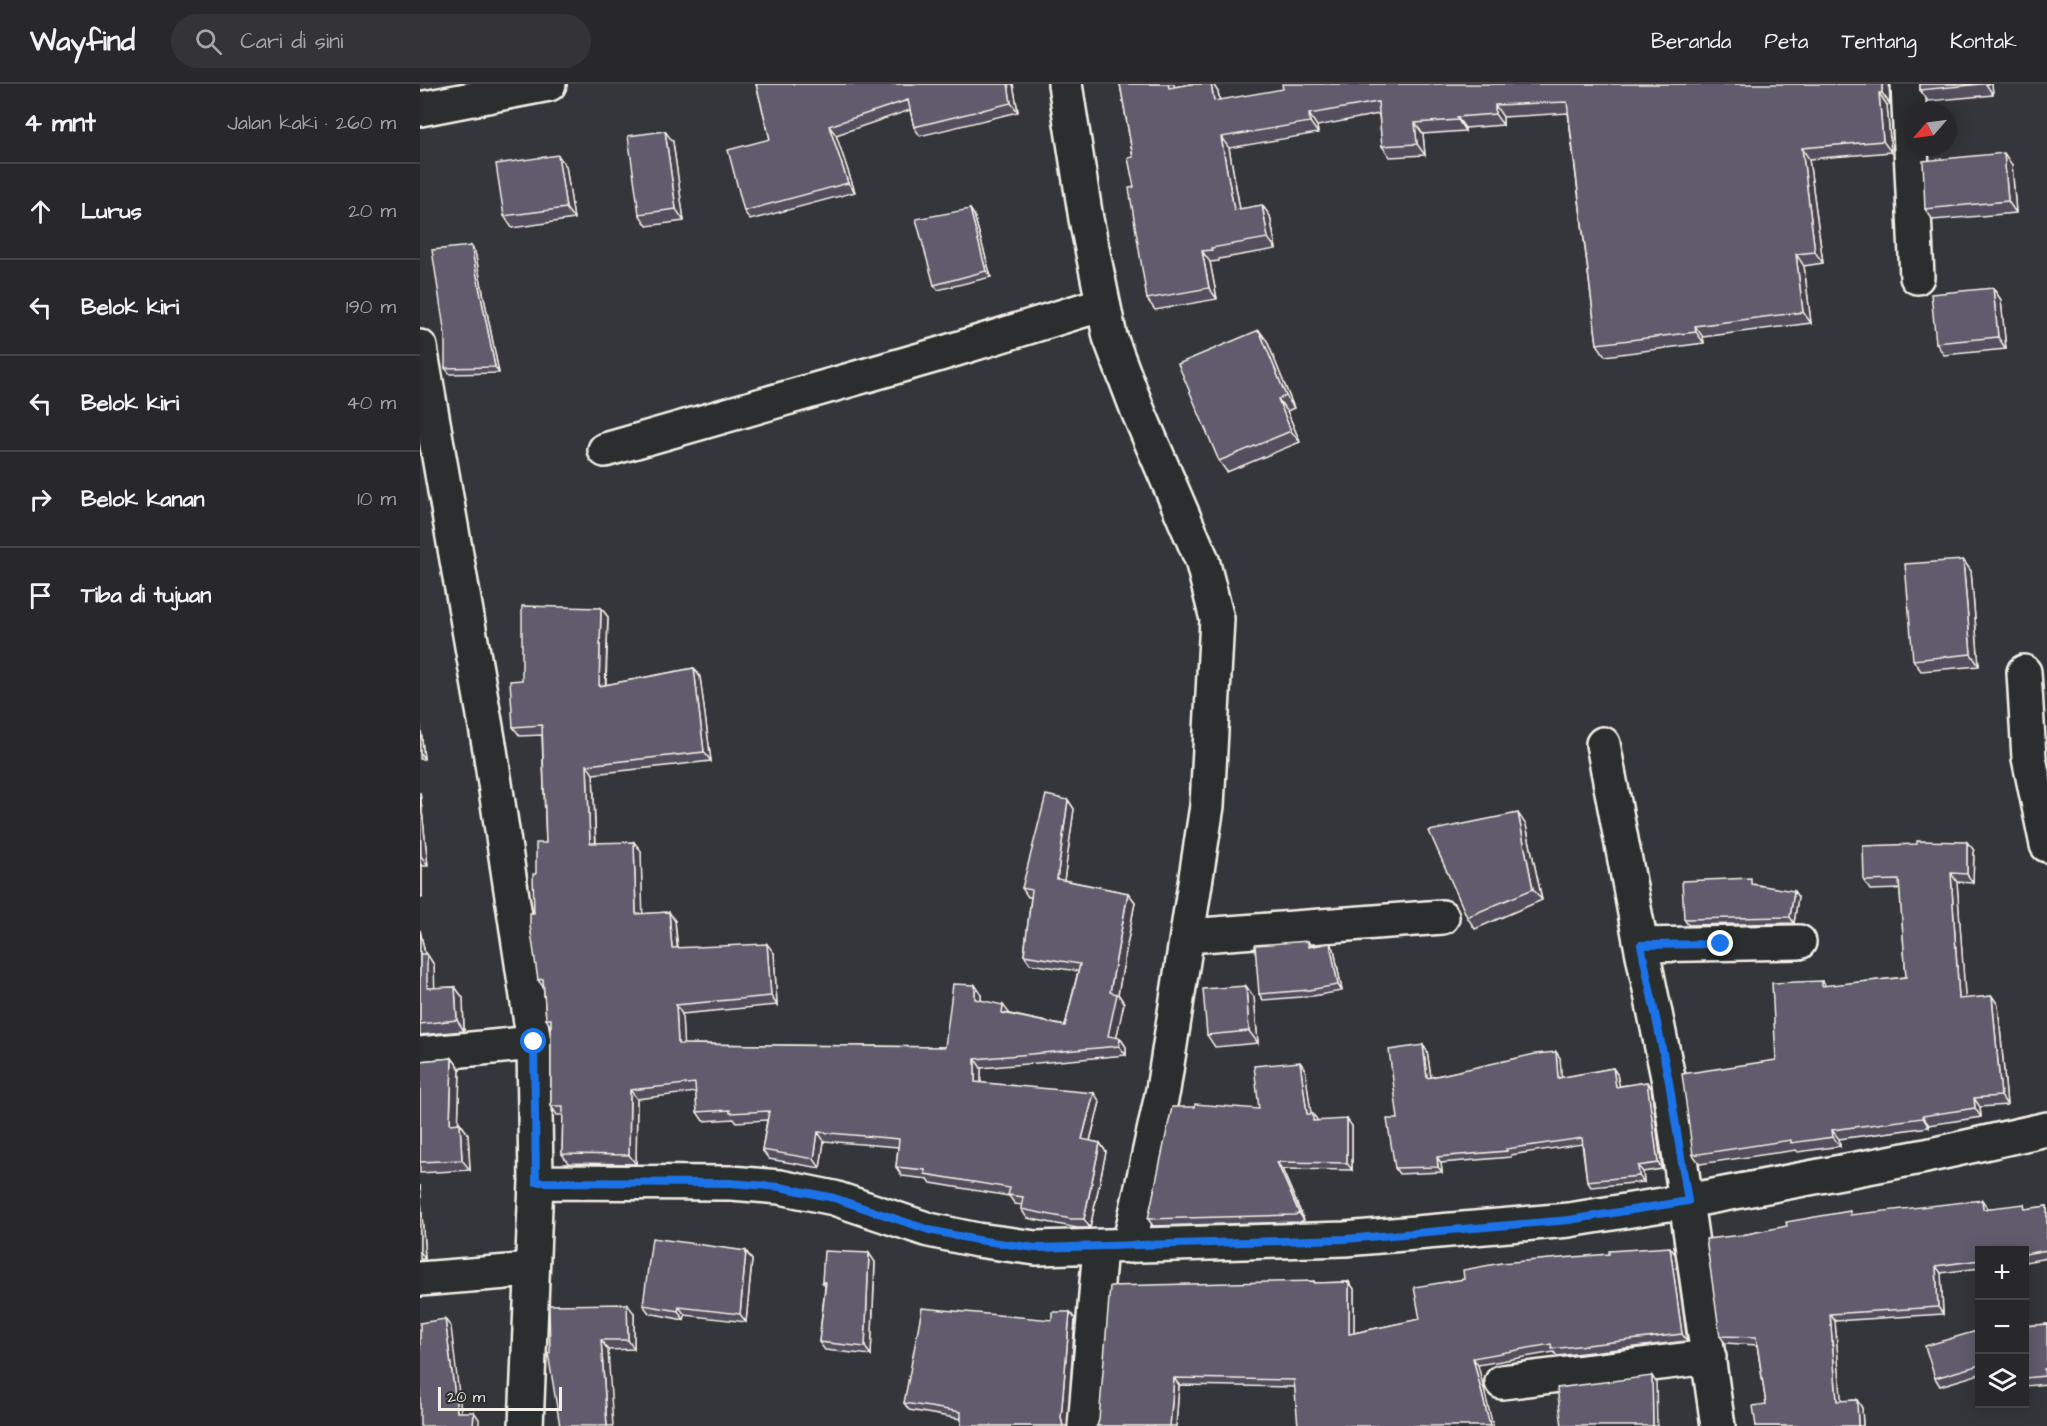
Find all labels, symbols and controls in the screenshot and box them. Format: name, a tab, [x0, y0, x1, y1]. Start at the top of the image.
search box	[171, 14, 591, 68]
text: Wayfind	[30, 22, 135, 61]
icon: search	[192, 25, 225, 58]
text: Cari di sini	[240, 26, 343, 57]
text: Beranda	[1651, 27, 1732, 56]
text: Peta	[1765, 27, 1808, 56]
text: Tentang	[1841, 27, 1917, 56]
text: Kontak	[1950, 27, 2017, 56]
north arrow	[1903, 102, 1957, 156]
text: 4 mnt	[24, 105, 96, 141]
text: Jalan kaki · 260 m	[227, 109, 396, 137]
icon: ahead	[24, 195, 57, 228]
text: Lurus	[81, 196, 142, 227]
text: 20 m	[348, 197, 396, 225]
icon: left	[24, 291, 57, 324]
text: Belok kiri	[81, 292, 179, 323]
text: 190 m	[346, 293, 396, 321]
icon: left	[24, 387, 57, 420]
text: Belok kiri	[81, 388, 179, 419]
text: 40 m	[346, 389, 396, 417]
icon: right	[24, 483, 57, 516]
text: Belok kanan	[81, 484, 205, 515]
text: 10 m	[357, 485, 396, 513]
icon: arrive	[24, 579, 57, 612]
text: Tiba di tujuan	[81, 580, 211, 611]
route end	[1707, 930, 1733, 956]
route start	[520, 1028, 546, 1054]
map controls	[1975, 1246, 2029, 1408]
button: +	[1975, 1246, 2029, 1300]
button: −	[1975, 1300, 2029, 1354]
button: layers	[1975, 1354, 2029, 1408]
scale bar	[438, 1384, 562, 1412]
text: 20 m	[447, 1386, 485, 1408]

